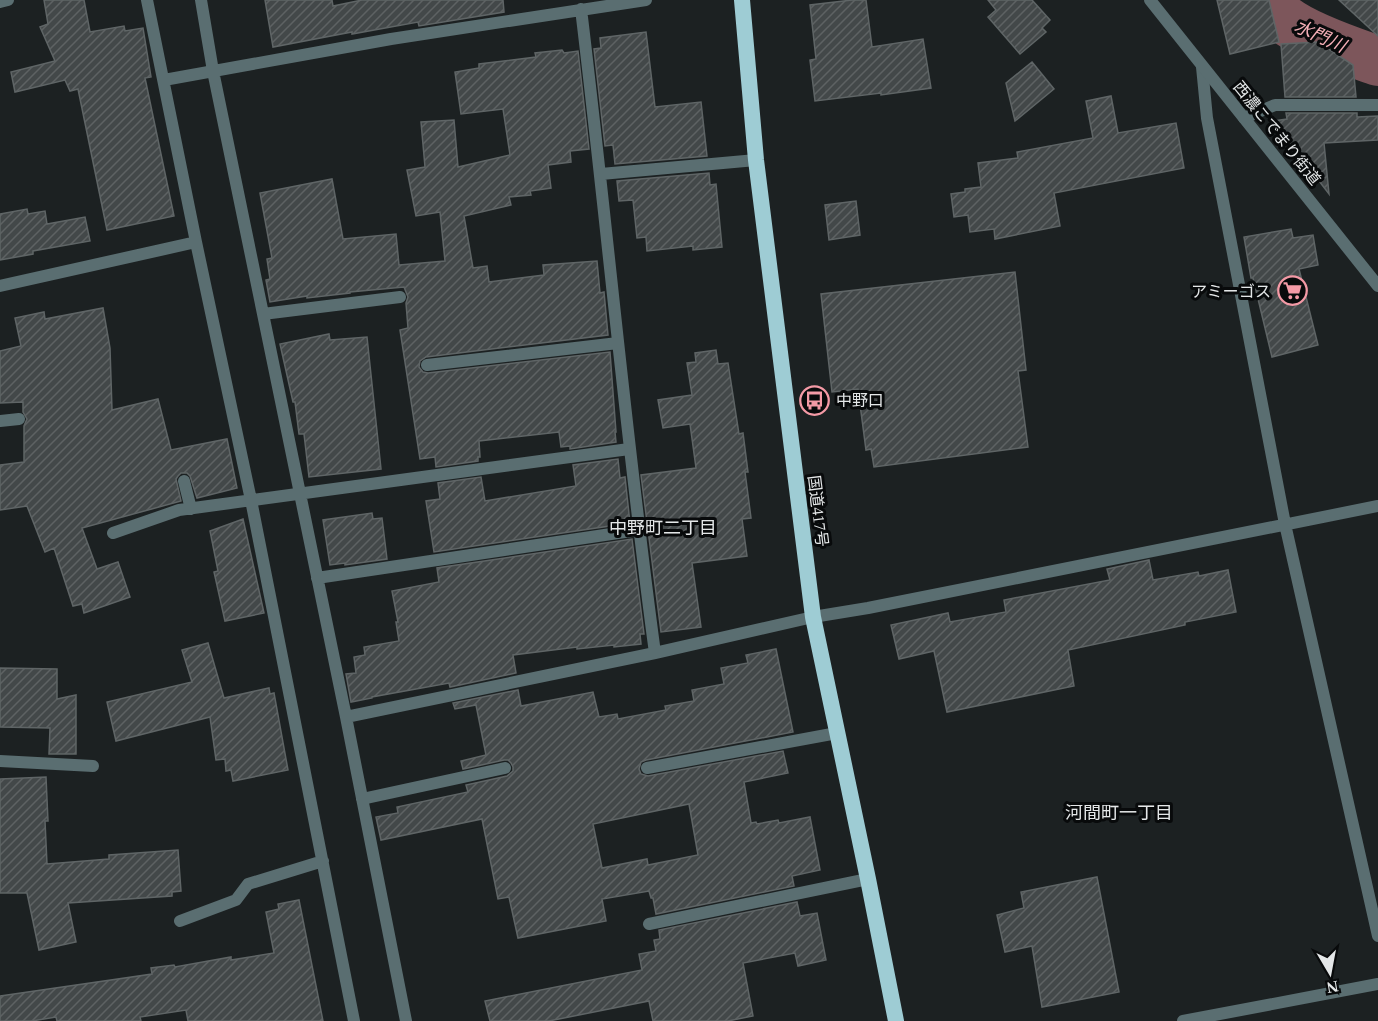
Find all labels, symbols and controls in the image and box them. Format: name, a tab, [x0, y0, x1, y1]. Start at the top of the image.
water label: 水門川	[1291, 16, 1351, 57]
street label: 西濃こでまり街道	[1230, 78, 1324, 188]
supermarket icon: アミーゴス	[1276, 275, 1308, 307]
place label: アミーゴス	[1191, 283, 1271, 300]
bus stop icon: 中野口	[799, 384, 831, 416]
place label: 中野口	[836, 392, 884, 409]
street label: 国道417号	[805, 474, 831, 548]
district label: 中野町二丁目	[609, 518, 717, 538]
district label: 河間町一丁目	[1065, 803, 1173, 823]
north arrow	[1300, 943, 1360, 1003]
text: N	[1325, 978, 1340, 997]

